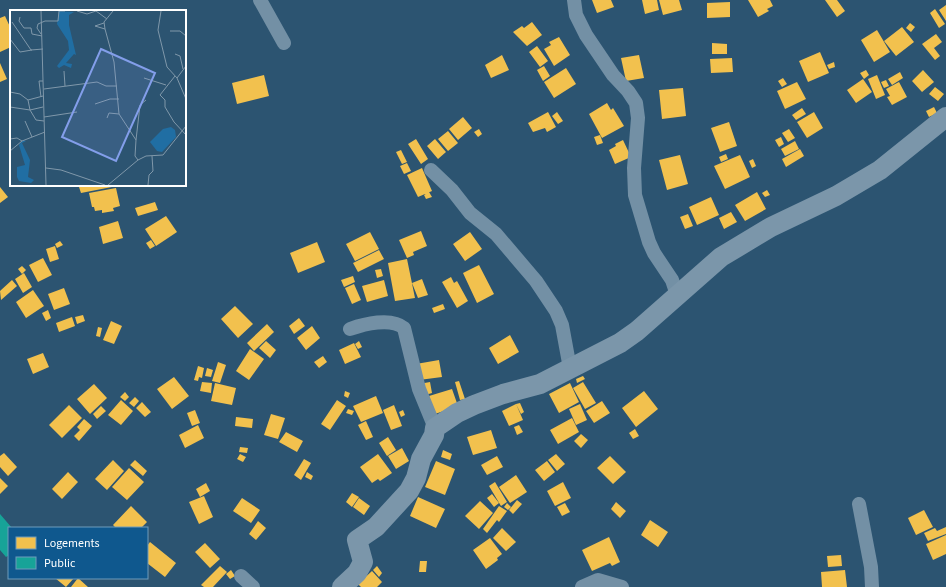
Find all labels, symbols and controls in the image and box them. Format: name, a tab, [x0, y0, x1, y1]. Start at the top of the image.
inset map	[10, 10, 186, 186]
legend	[8, 527, 148, 579]
text: Logements	[44, 535, 99, 552]
text: Public	[44, 555, 76, 572]

